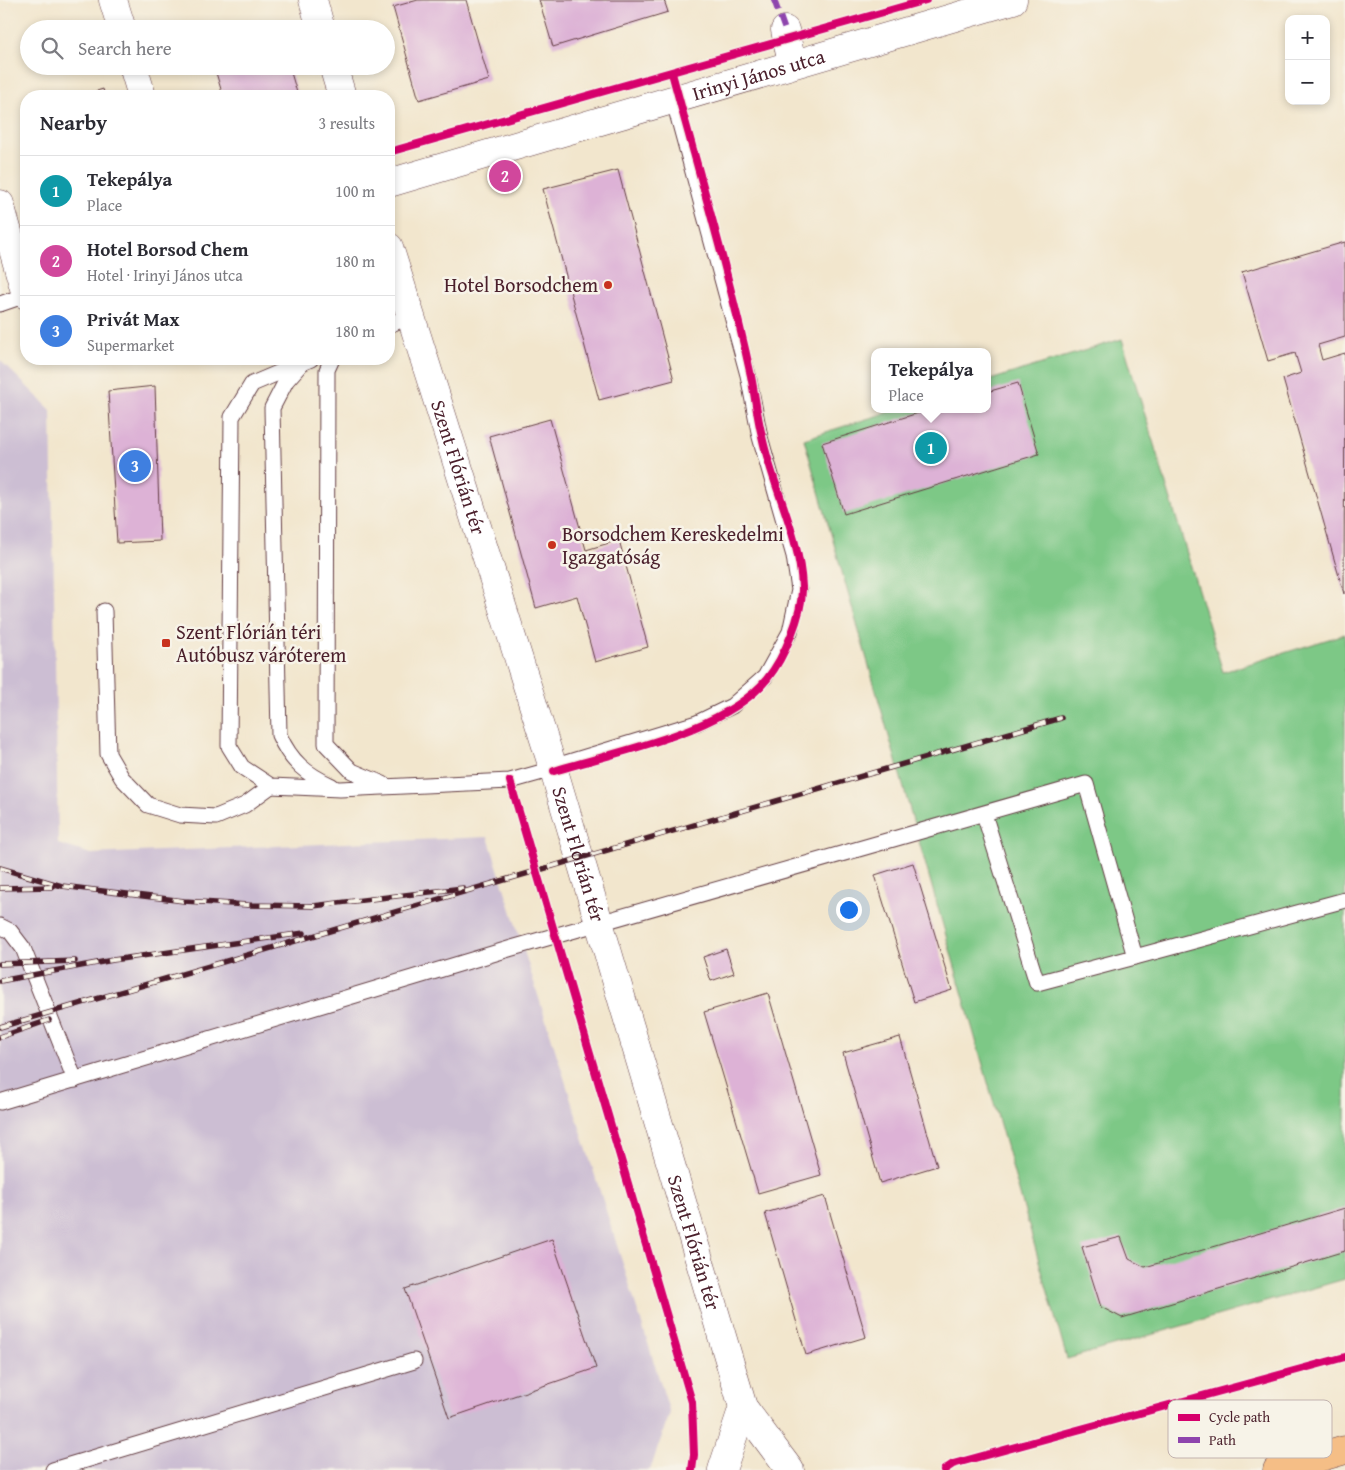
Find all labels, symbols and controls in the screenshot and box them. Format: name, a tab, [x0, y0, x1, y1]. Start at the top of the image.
map controls	[1285, 15, 1330, 105]
button: +	[1285, 15, 1330, 60]
search box	[20, 20, 395, 75]
icon: search	[38, 34, 66, 62]
text: Search here	[78, 34, 172, 62]
street label: Irinyi János utca	[688, 41, 829, 107]
button: −	[1285, 60, 1330, 105]
text: Nearby	[40, 107, 107, 138]
text: 3 results	[318, 111, 375, 135]
pin: 2	[489, 157, 521, 195]
text: Tekepálya	[87, 165, 172, 193]
text: 1	[52, 179, 60, 203]
text: 100 m	[335, 179, 375, 203]
text: Place	[87, 193, 122, 217]
text: Hotel Borsod Chem	[87, 235, 248, 263]
text: 2	[52, 249, 60, 273]
text: 180 m	[335, 249, 375, 273]
text: Hotel · Irinyi János utca	[87, 263, 243, 287]
place label: Hotel Borsodchem	[444, 270, 599, 299]
marker: Hotel Borsodchem	[602, 279, 614, 291]
text: Privát Max	[87, 305, 180, 333]
text: 3	[52, 319, 60, 343]
text: 180 m	[335, 319, 375, 343]
text: Supermarket	[87, 333, 174, 357]
popup	[871, 348, 991, 413]
text: Tekepálya	[888, 355, 974, 383]
text: Place	[888, 383, 924, 407]
street label: Szent Flórián tér	[424, 396, 494, 538]
pin: 1	[915, 429, 947, 467]
pin: 3	[119, 447, 151, 485]
place label: Borsodchem Kereskedelmi Igazgatóság	[562, 519, 784, 571]
marker: Borsodchem Kereskedelmi Igazgatóság	[546, 539, 558, 551]
place label: Szent Flórián téri Autóbusz váróterem	[176, 617, 347, 669]
marker: Szent Flórián téri Autóbusz váróterem	[160, 637, 172, 649]
street label: Szent Flórián tér	[545, 783, 613, 925]
your location	[836, 897, 862, 923]
street label: Szent Flórián tér	[661, 1171, 728, 1313]
legend	[1168, 1400, 1332, 1458]
text: Cycle path	[1209, 1407, 1270, 1427]
text: Path	[1209, 1430, 1236, 1450]

